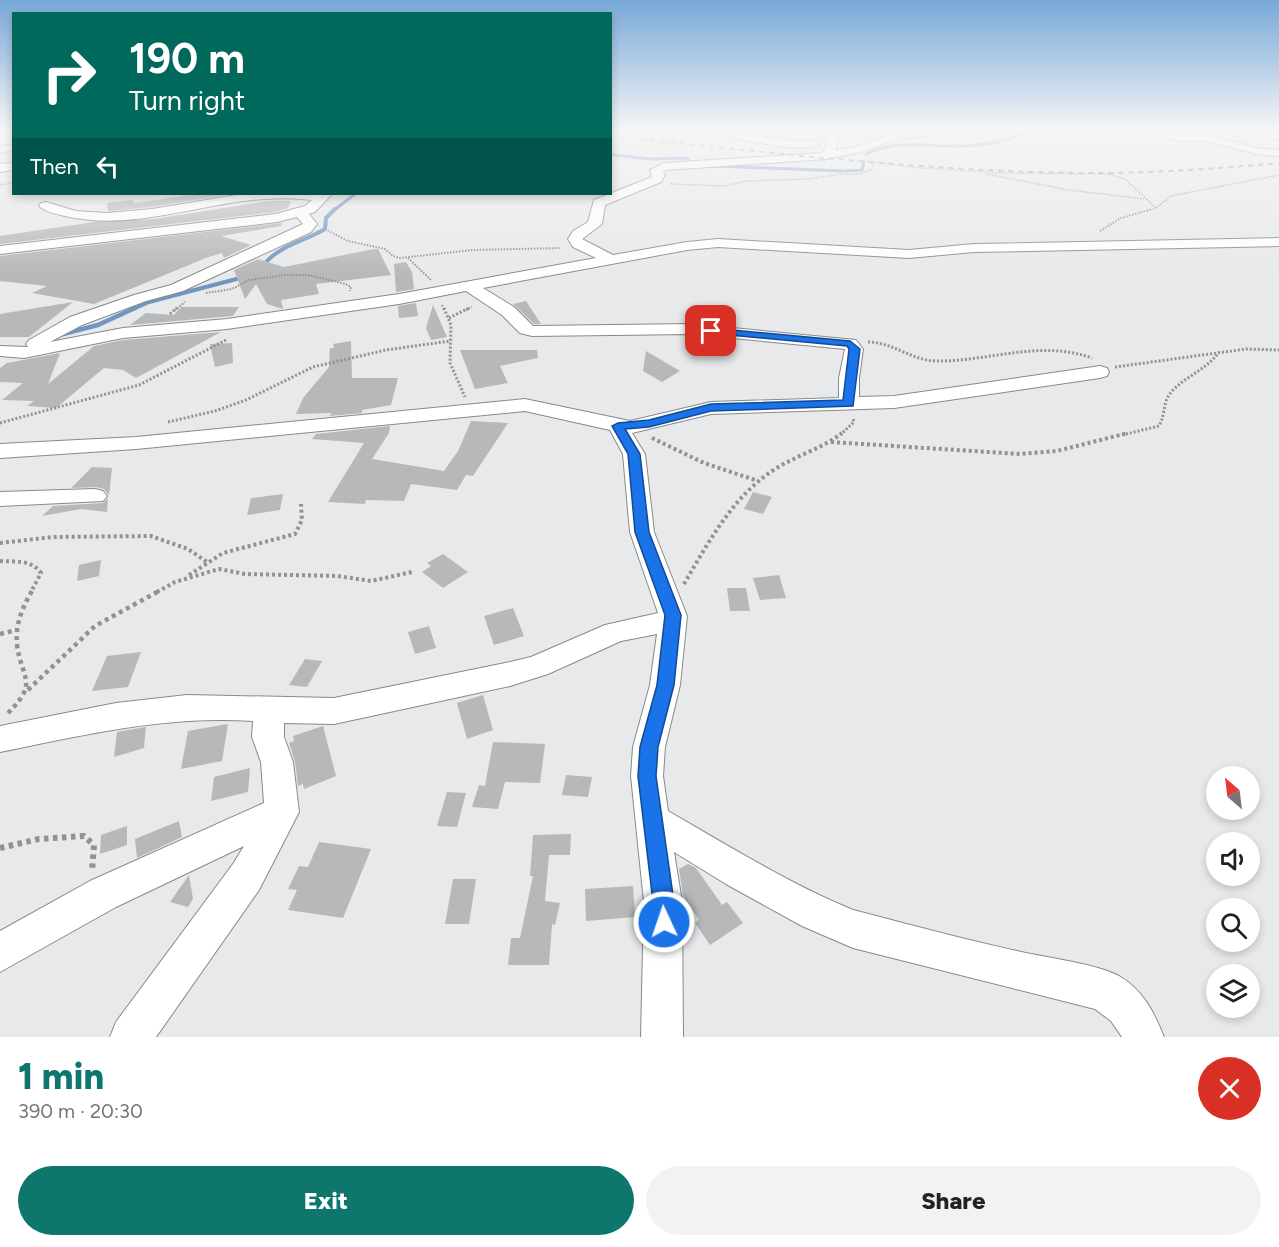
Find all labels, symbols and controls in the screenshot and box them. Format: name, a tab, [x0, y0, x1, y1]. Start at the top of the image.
text: 190 m	[129, 33, 245, 84]
icon: right	[30, 36, 108, 114]
text: Turn right	[129, 84, 245, 117]
icon: left	[91, 150, 124, 183]
text: Then	[30, 153, 79, 180]
pin	[685, 305, 736, 356]
icon: arrive	[694, 314, 727, 347]
north arrow	[1206, 766, 1260, 820]
map controls	[1206, 766, 1260, 1018]
button: sound	[1206, 832, 1260, 886]
position arrow	[632, 890, 696, 954]
button: search	[1206, 898, 1260, 952]
button: layers	[1206, 964, 1260, 1018]
text: 1 min	[18, 1055, 104, 1098]
button: close	[1198, 1057, 1261, 1120]
text: 390 m · 20:30	[18, 1099, 143, 1123]
button: Exit	[18, 1166, 634, 1235]
button: Share	[646, 1166, 1261, 1235]

